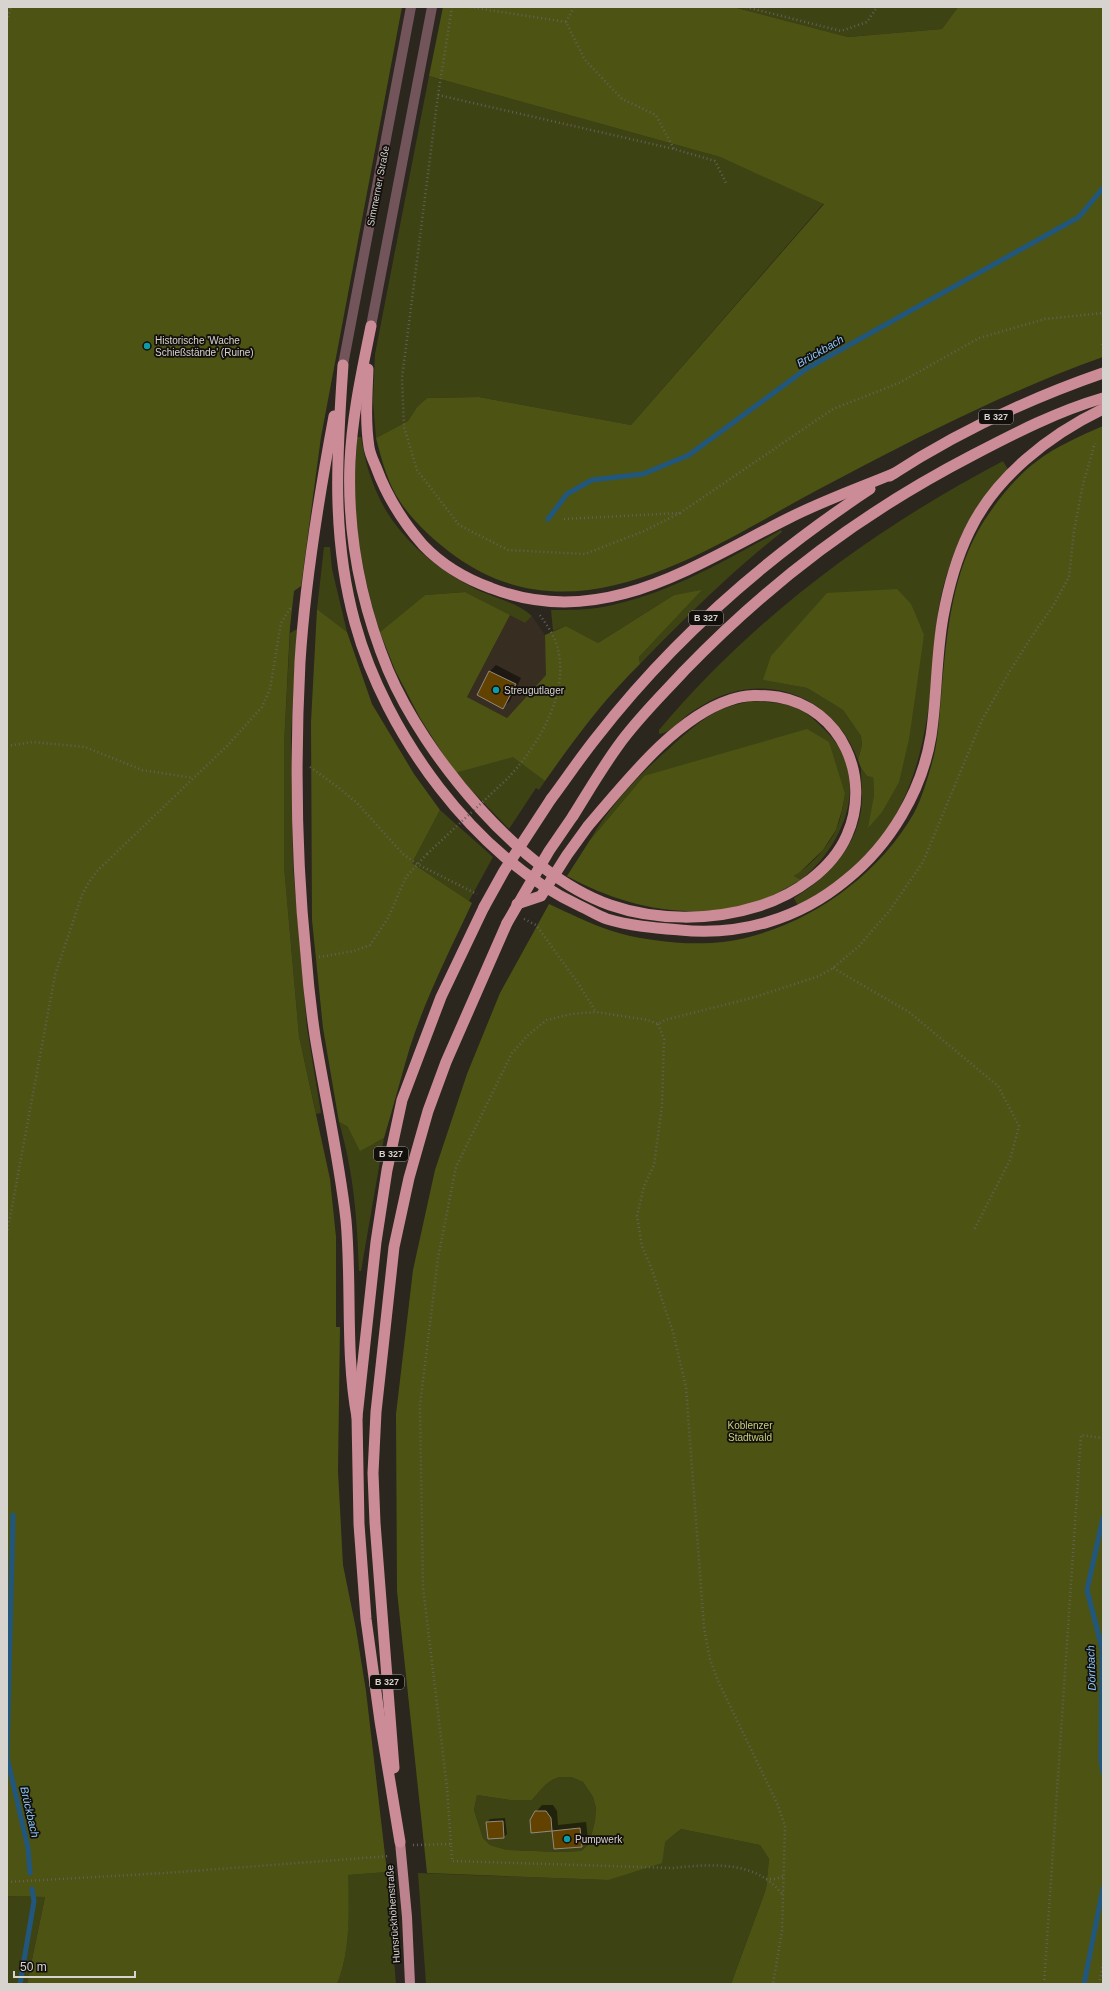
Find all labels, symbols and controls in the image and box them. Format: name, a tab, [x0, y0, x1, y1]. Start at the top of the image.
street label: Simmerner Straße	[365, 144, 391, 227]
water label: Brückbach	[794, 333, 846, 369]
place label: Historische 'Wache Schießstände' (Ruine)	[155, 335, 254, 358]
marker: Historische 'Wache Schießstände' (Ruine)	[142, 341, 152, 351]
road number: B 327	[979, 410, 1013, 424]
road number: B 327	[689, 611, 723, 625]
marker: Streugutlager	[491, 685, 501, 695]
place label: Streugutlager	[504, 685, 565, 696]
road number: B 327	[374, 1147, 408, 1161]
park label: Koblenzer Stadtwald	[727, 1420, 773, 1443]
water label: Dörrbach	[1084, 1645, 1098, 1691]
road number: B 327	[370, 1675, 404, 1689]
water label: Brückbach	[18, 1785, 42, 1839]
marker: Pumpwerk	[562, 1834, 572, 1844]
place label: Pumpwerk	[575, 1834, 623, 1845]
street label: Hunsrückhöhenstraße	[384, 1864, 402, 1963]
scale bar	[14, 1953, 135, 1979]
text: 50 m	[20, 1960, 47, 1974]

